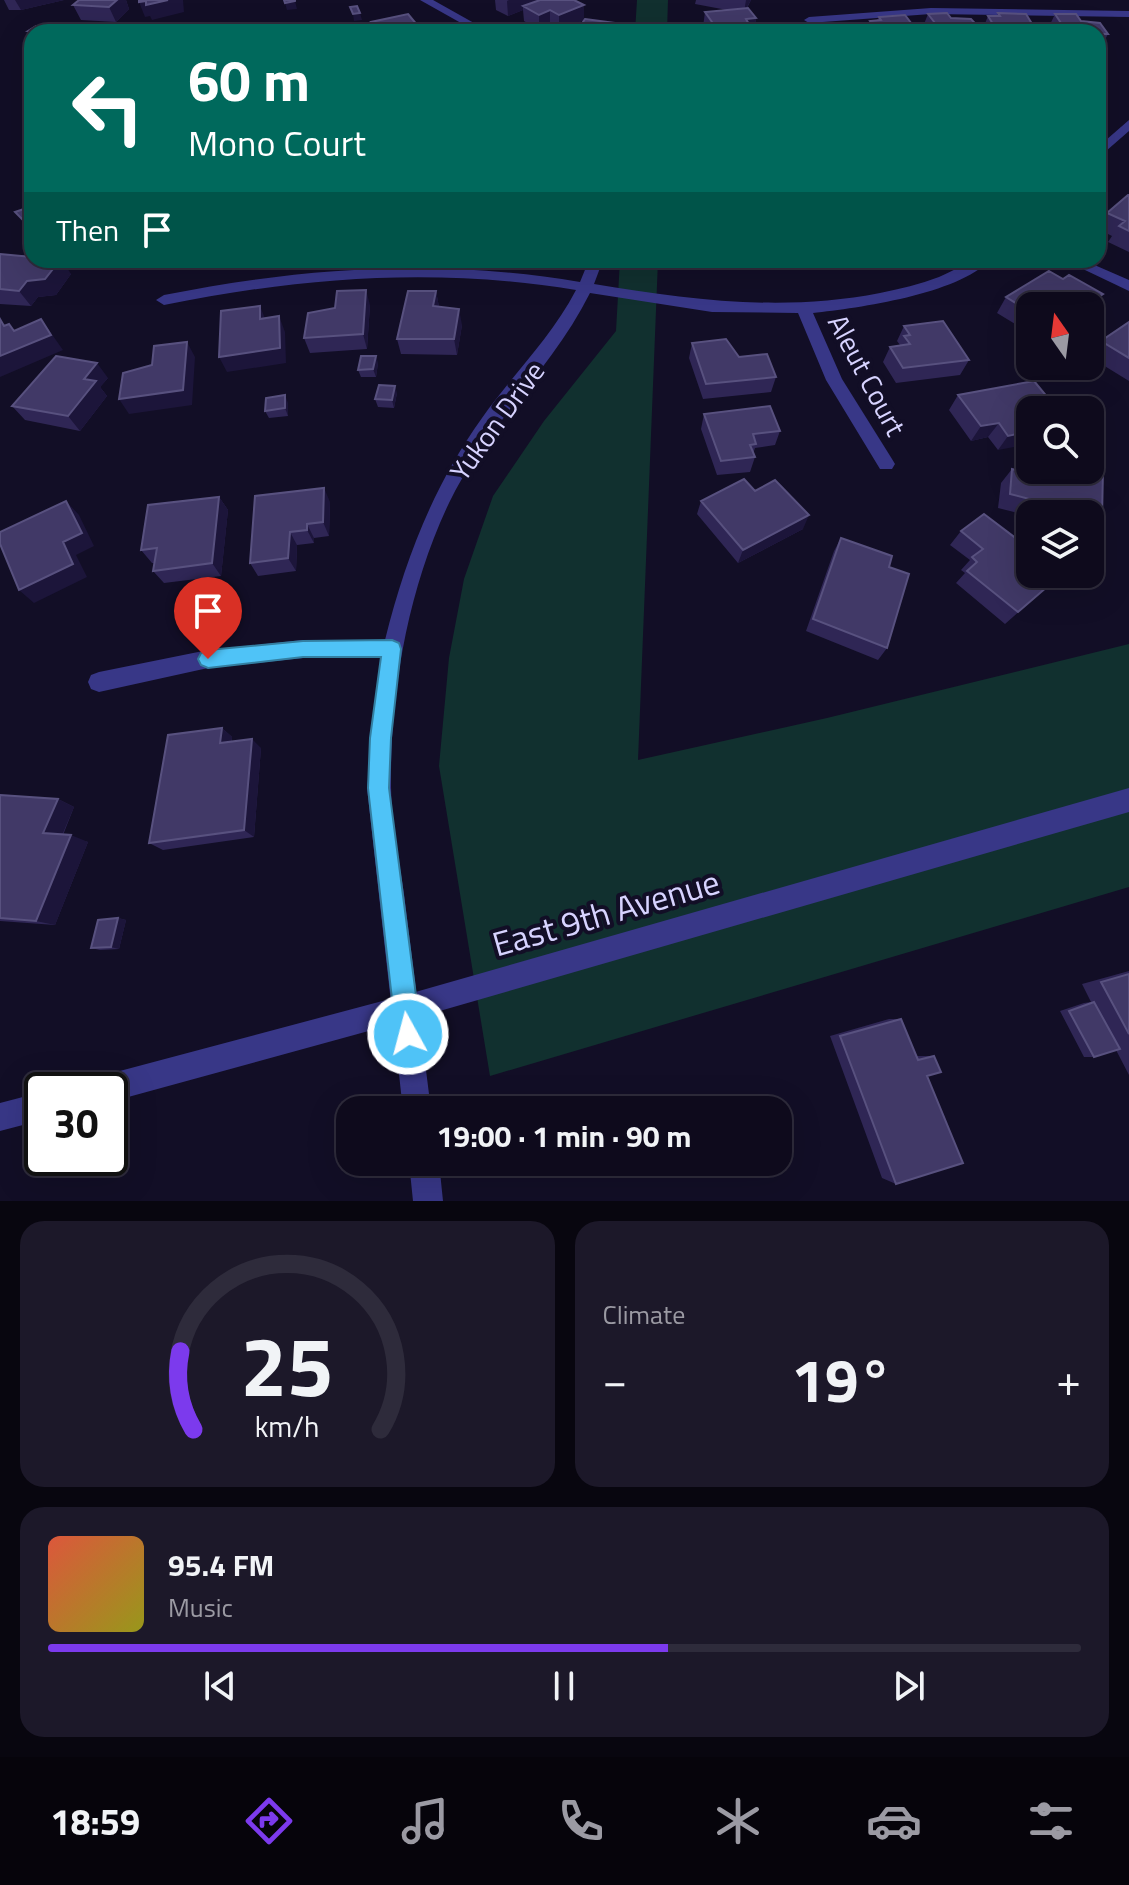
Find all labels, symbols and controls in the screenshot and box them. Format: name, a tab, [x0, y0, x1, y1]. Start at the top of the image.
text: 60 m	[188, 38, 310, 123]
icon: left	[56, 56, 160, 160]
text: Mono Court	[188, 115, 366, 170]
text: Then	[56, 207, 119, 253]
icon: arrive	[135, 208, 179, 252]
north arrow	[1016, 292, 1104, 380]
map controls	[1016, 292, 1104, 588]
street label: Aleut Court	[817, 306, 918, 443]
street label: Yukon Drive	[438, 352, 555, 489]
button: search	[1016, 396, 1104, 484]
button: layers	[1016, 500, 1104, 588]
pin	[174, 577, 242, 659]
icon: arrive	[186, 589, 230, 633]
street label: East 9th Avenue	[486, 855, 725, 969]
position arrow	[366, 992, 450, 1076]
speed limit sign: 30	[24, 1072, 128, 1176]
text: 19:00 · 1 min · 90 m	[437, 1113, 691, 1159]
text: Climate	[603, 1295, 685, 1334]
text: 25	[241, 1302, 334, 1428]
text: 19°	[791, 1334, 892, 1425]
text: −	[603, 1346, 627, 1413]
text: +	[1056, 1346, 1081, 1413]
text: km/h	[255, 1405, 320, 1448]
text: 95.4 FM	[168, 1542, 274, 1588]
text: Music	[168, 1588, 233, 1627]
icon: previous	[198, 1664, 242, 1708]
icon: pause	[542, 1664, 586, 1708]
icon: next	[887, 1664, 931, 1708]
icon: directions	[241, 1793, 297, 1849]
icon: music	[397, 1793, 453, 1849]
icon: phone	[553, 1793, 609, 1849]
icon: climate	[710, 1793, 766, 1849]
icon: car	[866, 1793, 922, 1849]
icon: filters	[1023, 1793, 1079, 1849]
text: 18:59	[50, 1794, 140, 1849]

